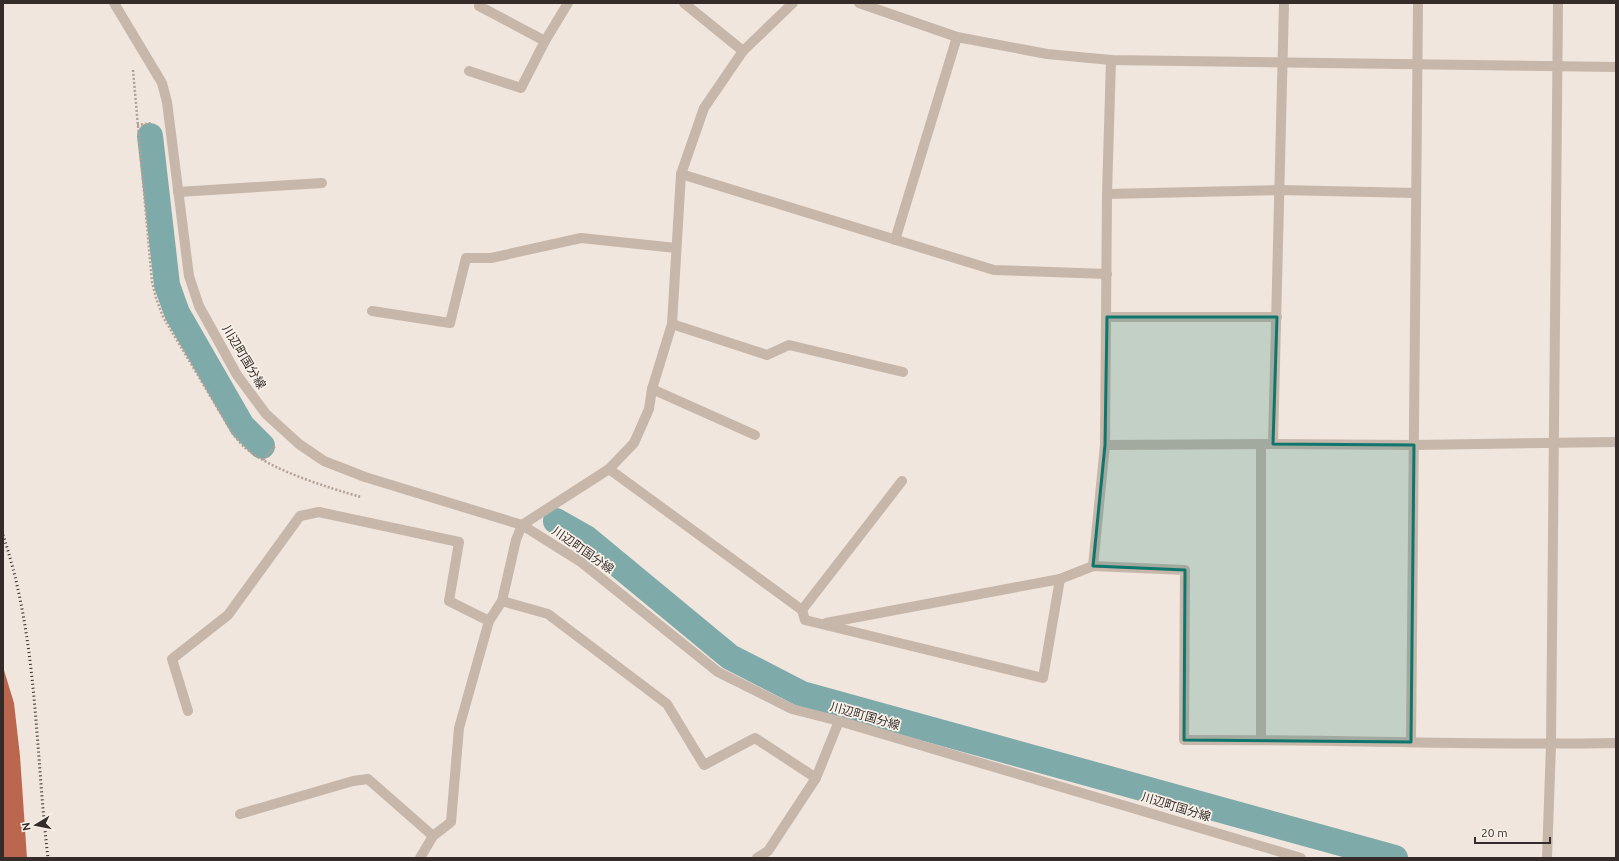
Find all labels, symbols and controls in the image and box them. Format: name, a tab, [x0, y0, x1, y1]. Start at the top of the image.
street label: 川辺町国分線	[220, 323, 269, 391]
street label: 川辺町国分線	[550, 524, 617, 576]
street label: 川辺町国分線	[829, 699, 902, 732]
street label: 川辺町国分線	[1140, 790, 1212, 823]
north arrow	[16, 805, 56, 845]
scale bar	[1475, 819, 1550, 845]
text: N	[20, 822, 33, 832]
text: 20 m	[1481, 826, 1508, 839]

